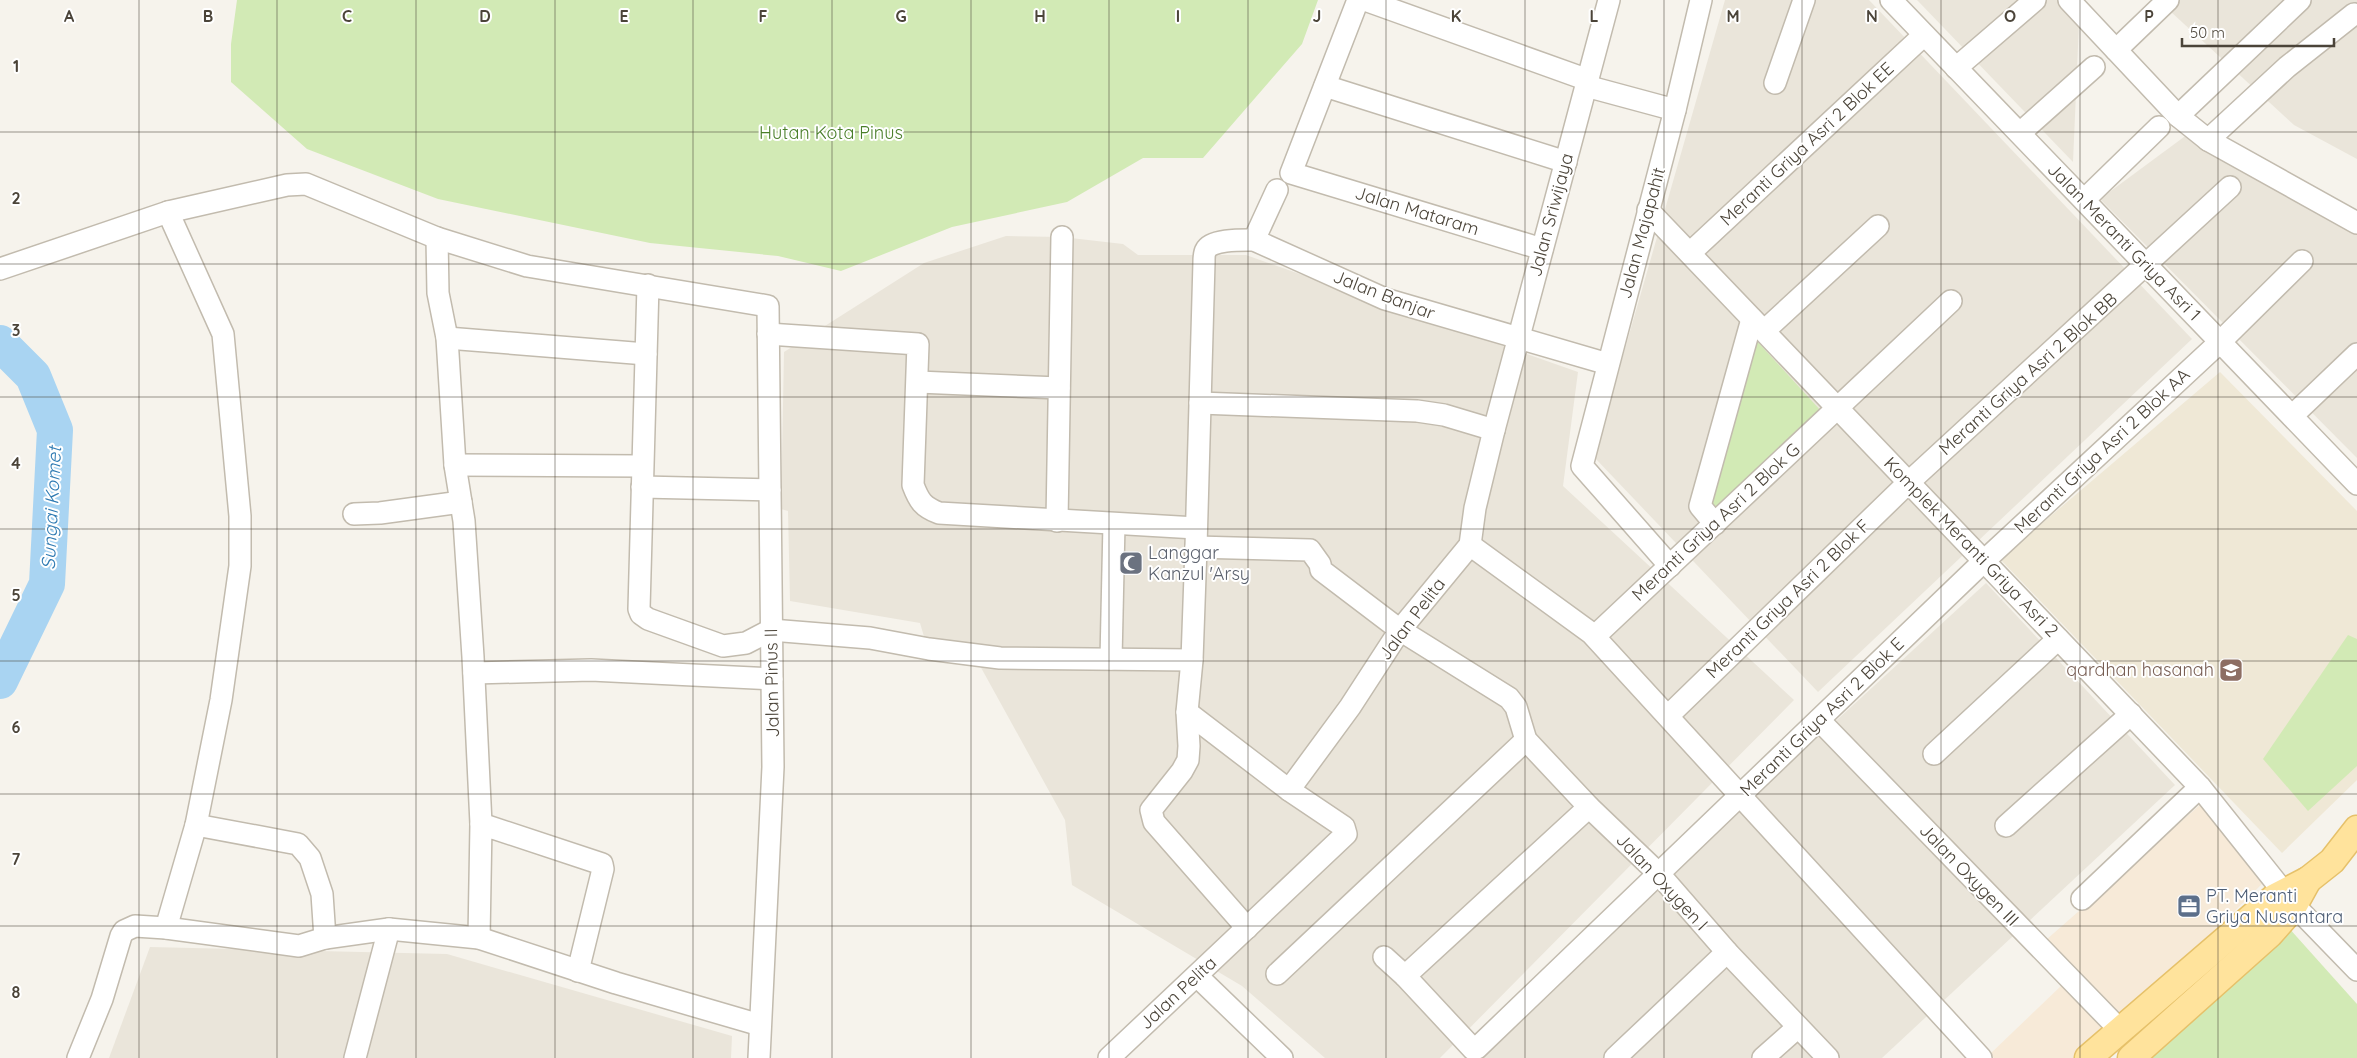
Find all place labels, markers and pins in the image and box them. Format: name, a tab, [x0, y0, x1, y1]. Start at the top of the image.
place label: Langgar Kanzul 'Arsy	[1148, 541, 1250, 585]
mosque icon: Langgar Kanzul 'Arsy	[1118, 550, 1144, 576]
school or university icon: qardhan hasanah	[2218, 657, 2244, 683]
place label: qardhan hasanah	[2066, 658, 2214, 681]
place label: PT. Meranti Griya Nusantara	[2206, 884, 2343, 928]
office icon: PT. Meranti Griya Nusantara	[2176, 893, 2202, 919]

